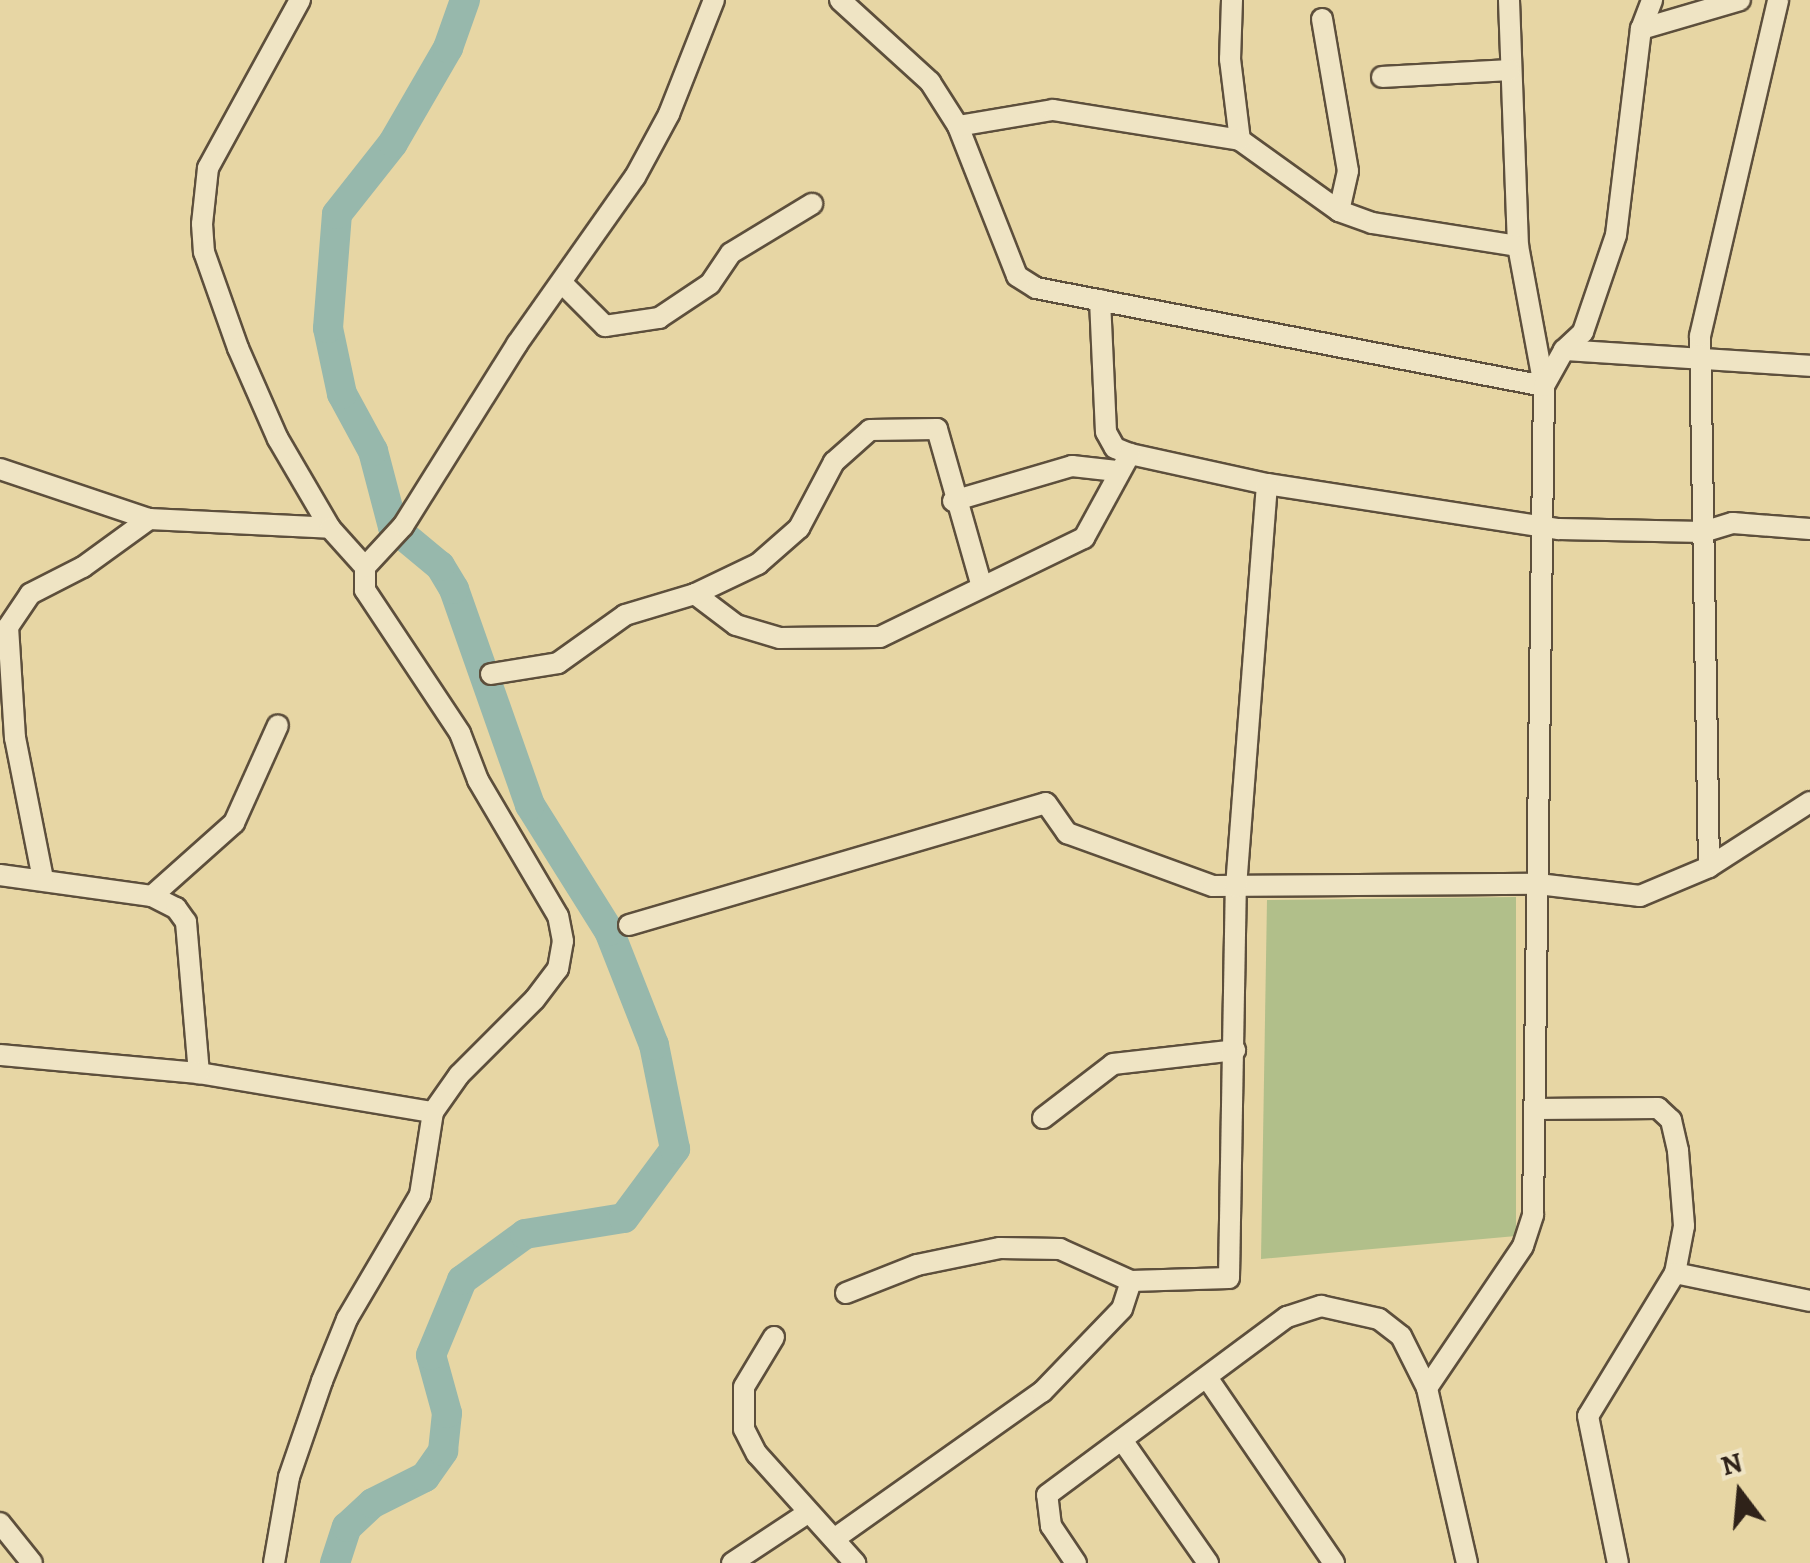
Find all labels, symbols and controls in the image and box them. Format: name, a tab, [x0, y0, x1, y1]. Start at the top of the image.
north arrow	[1690, 1443, 1790, 1543]
text: N	[1717, 1443, 1747, 1485]

